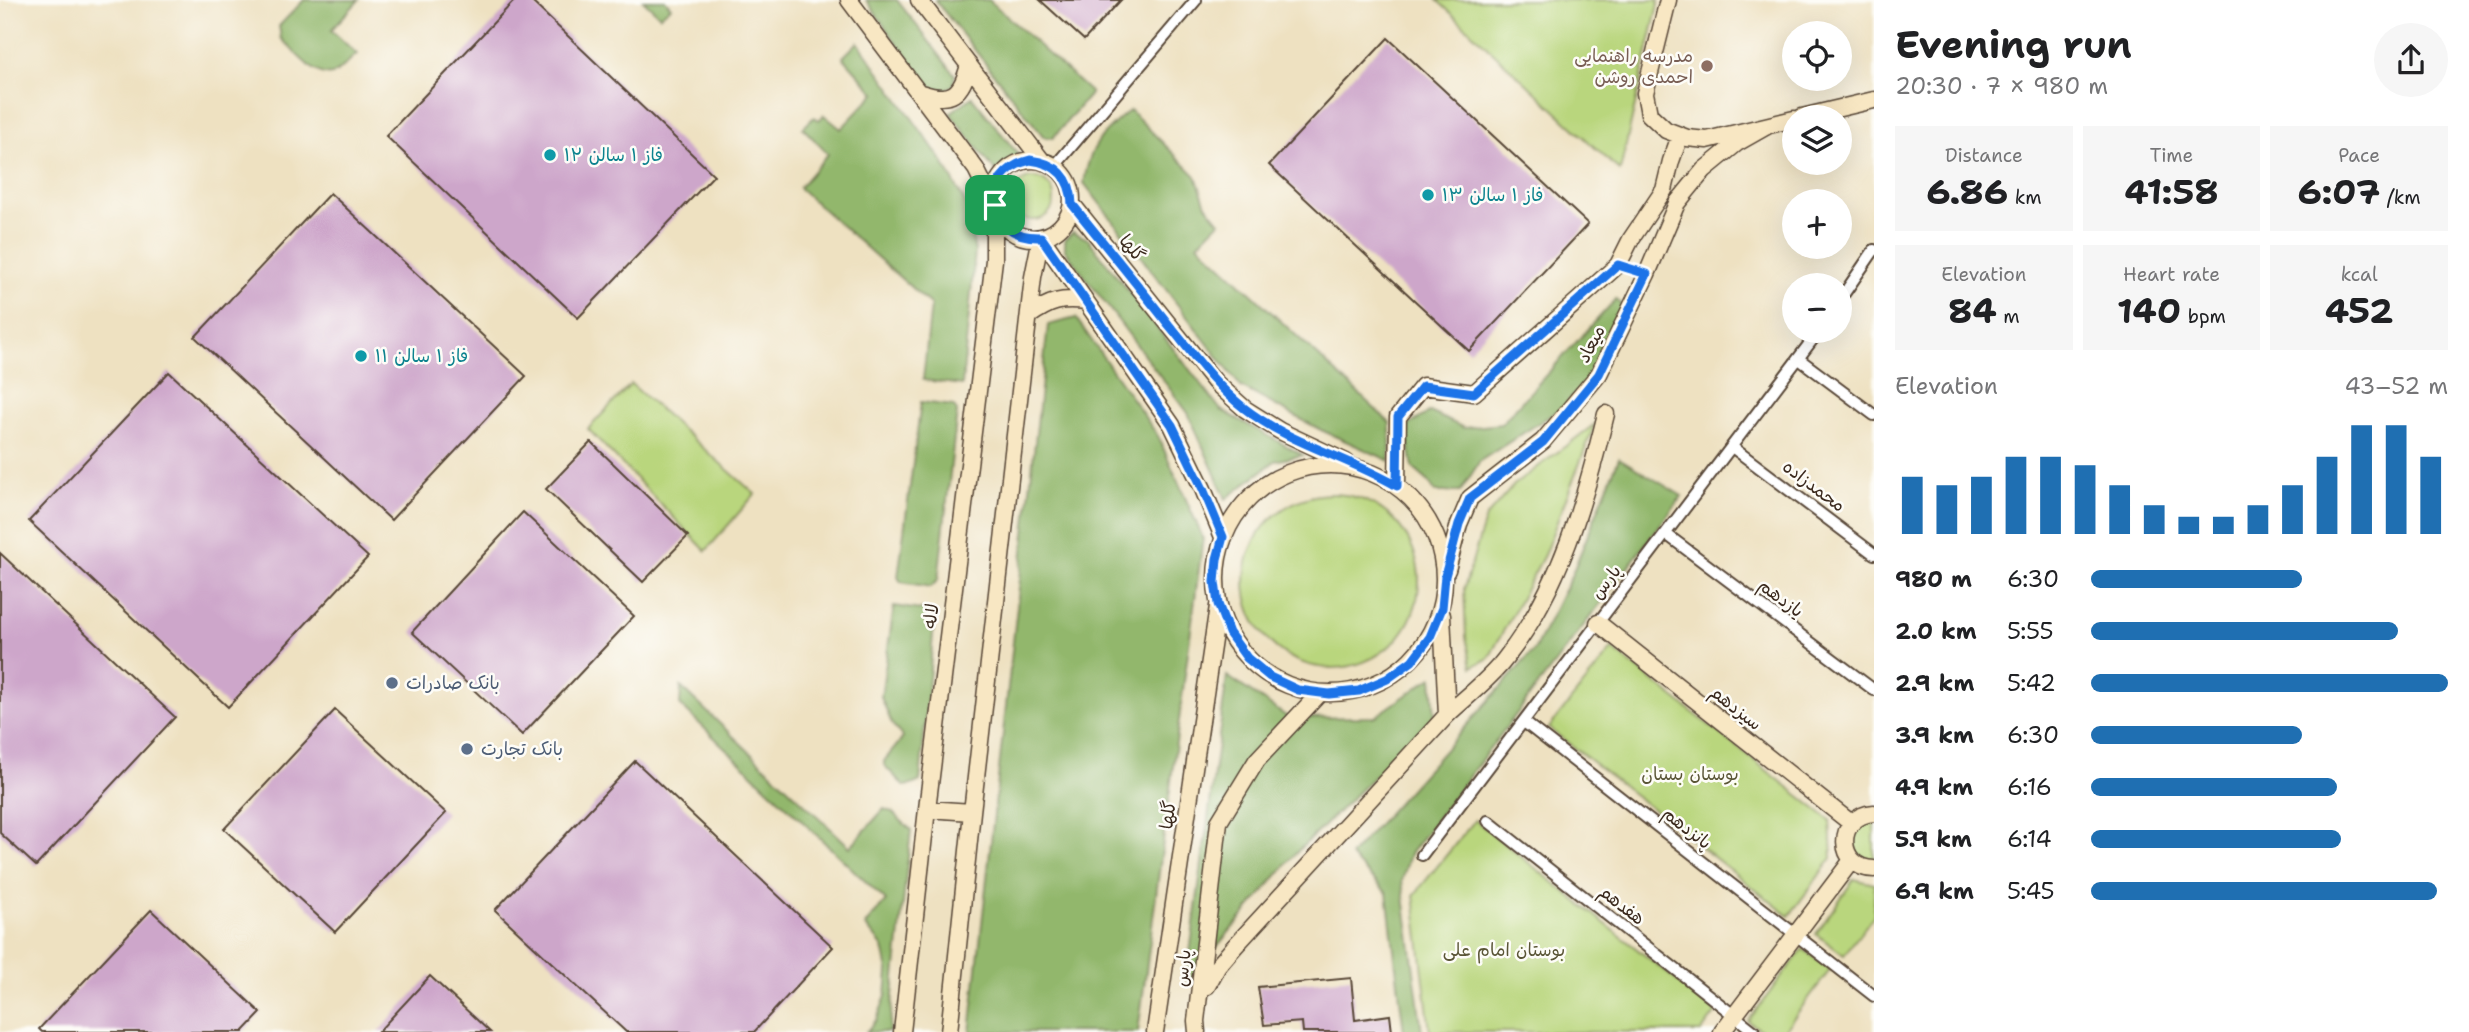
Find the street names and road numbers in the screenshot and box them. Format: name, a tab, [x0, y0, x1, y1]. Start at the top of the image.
street label: گلها	[1114, 229, 1151, 267]
street label: میعاد	[1571, 321, 1611, 367]
street label: محمدزاده	[1778, 455, 1850, 517]
street label: پارس	[1585, 560, 1627, 604]
street label: یازدهم	[1752, 573, 1809, 625]
street label: لاله	[918, 602, 944, 630]
street label: سیزدهم	[1704, 680, 1767, 737]
street label: گلها	[1154, 799, 1182, 831]
street label: پانزدهم	[1656, 801, 1716, 856]
street label: هفدهم	[1593, 880, 1650, 932]
street label: پارس	[1169, 948, 1197, 988]

